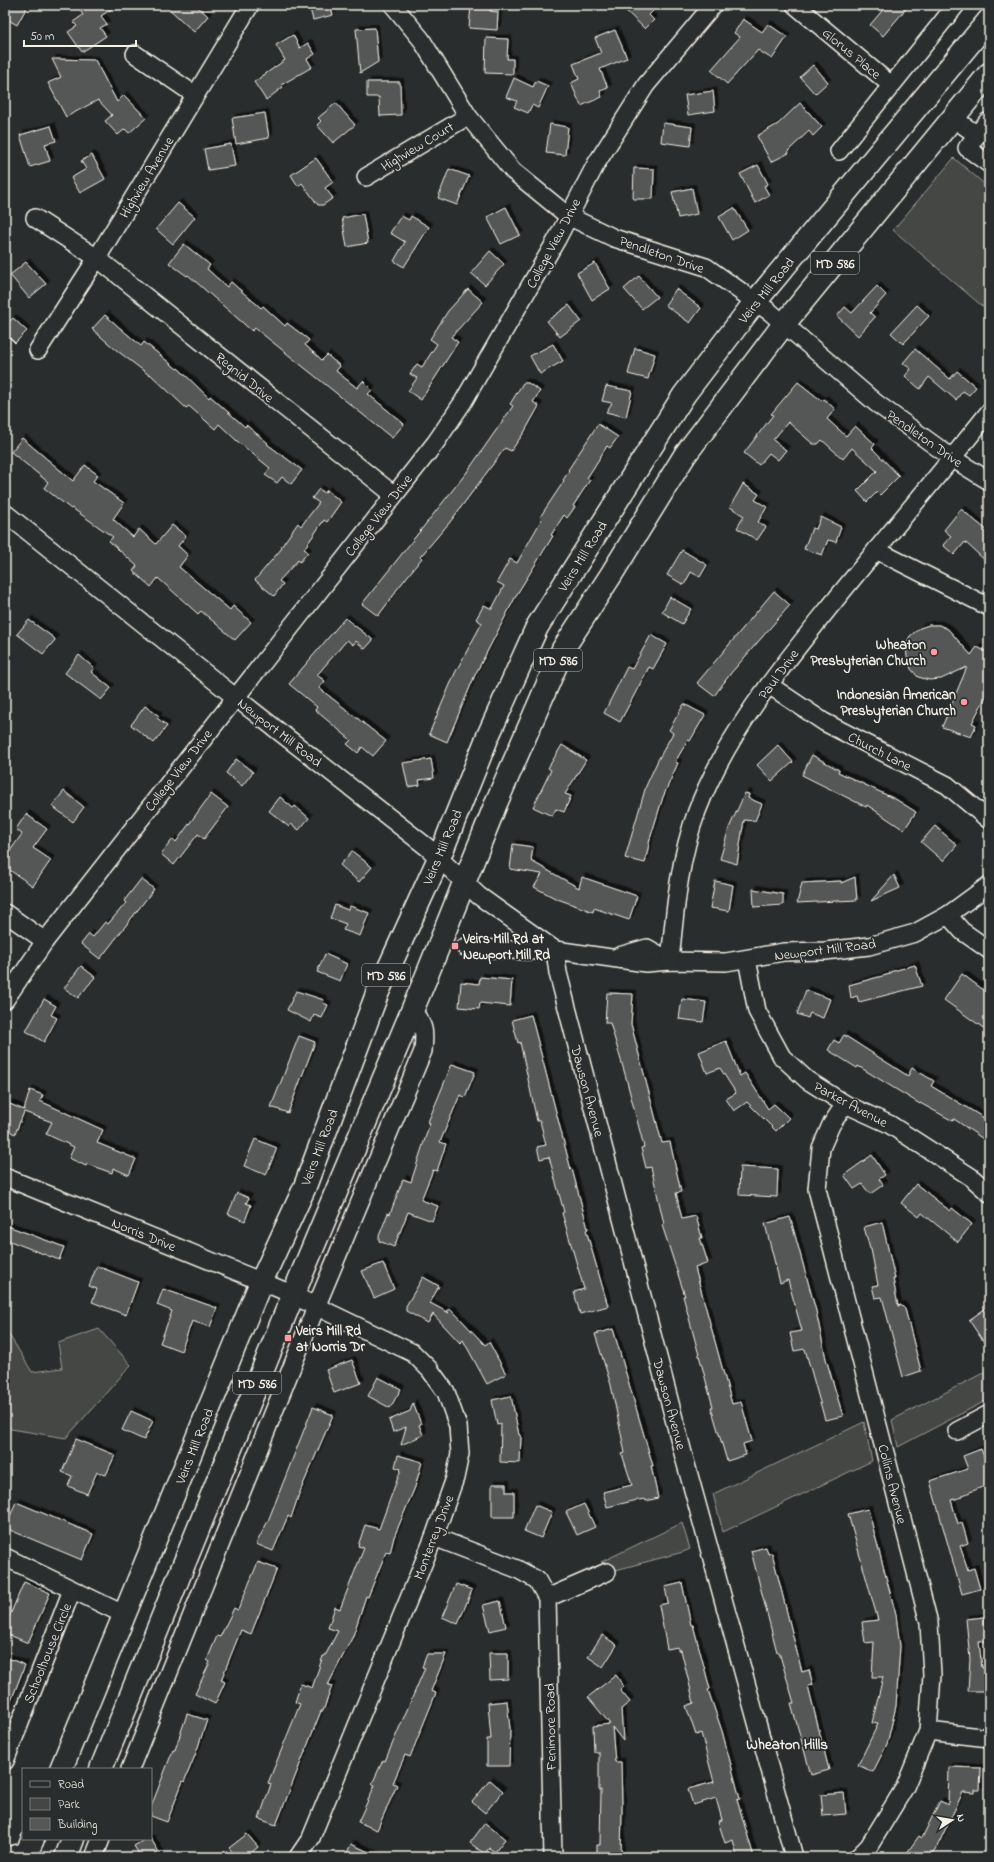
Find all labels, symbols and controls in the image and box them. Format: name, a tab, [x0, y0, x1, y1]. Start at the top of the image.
scale bar	[24, 22, 136, 48]
street label: Glorus Place	[817, 23, 886, 85]
text: 50 m	[30, 28, 54, 46]
street label: Highview Court	[377, 117, 459, 178]
street label: Highview Avenue	[115, 132, 181, 223]
street label: College View Drive	[522, 194, 588, 293]
street label: Pendleton Drive	[616, 231, 707, 280]
road number: MD 586	[811, 252, 859, 274]
street label: Veirs Mill Road	[733, 253, 801, 329]
street label: Regnid Drive	[209, 348, 279, 410]
street label: Pendleton Drive	[882, 405, 967, 474]
street label: College View Drive	[340, 470, 419, 562]
street label: Veirs Mill Road	[553, 517, 613, 597]
place label: Wheaton Presbyterian Church	[811, 635, 926, 674]
street label: Paul Drive	[754, 645, 805, 704]
marker: Wheaton Presbyterian Church	[929, 647, 939, 657]
road number: MD 586	[534, 649, 582, 671]
place label: Indonesian American Presbyterian Church	[837, 685, 956, 724]
street label: Newport Mill Road	[232, 693, 326, 773]
marker: Indonesian American Presbyterian Church	[959, 697, 969, 707]
street label: College View Drive	[140, 725, 219, 817]
street label: Church Lane	[844, 727, 915, 778]
street label: Veirs Mill Road	[418, 807, 469, 889]
place label: Veirs Mill Rd at Newport Mill Rd	[462, 929, 550, 966]
street label: Newport Mill Road	[773, 934, 877, 967]
marker: Veirs Mill Rd at Newport Mill Rd	[450, 941, 460, 951]
road number: MD 586	[362, 964, 410, 986]
street label: Dawson Avenue	[564, 1042, 609, 1140]
street label: Parker Avenue	[809, 1077, 892, 1134]
street label: Veirs Mill Road	[296, 1106, 345, 1190]
street label: Norris Drive	[108, 1213, 179, 1258]
place label: Veirs Mill Rd at Norris Dr	[295, 1321, 366, 1358]
marker: Veirs Mill Rd at Norris Dr	[283, 1333, 293, 1343]
street label: Dawson Avenue	[646, 1355, 691, 1453]
road number: MD 586	[233, 1372, 281, 1394]
street label: Veirs Mill Road	[170, 1405, 220, 1489]
street label: Collins Avenue	[872, 1442, 912, 1527]
street label: Monterrey Drive	[409, 1491, 461, 1583]
street label: Schoolhouse Circle	[19, 1600, 78, 1707]
street label: Fenimore Road	[540, 1683, 563, 1772]
district label: Wheaton Hills	[746, 1734, 828, 1756]
legend	[22, 1768, 152, 1840]
text: Road	[58, 1776, 84, 1794]
text: Park	[58, 1796, 80, 1814]
north arrow	[932, 1800, 972, 1840]
text: N	[952, 1813, 969, 1823]
text: Building	[57, 1816, 97, 1835]

